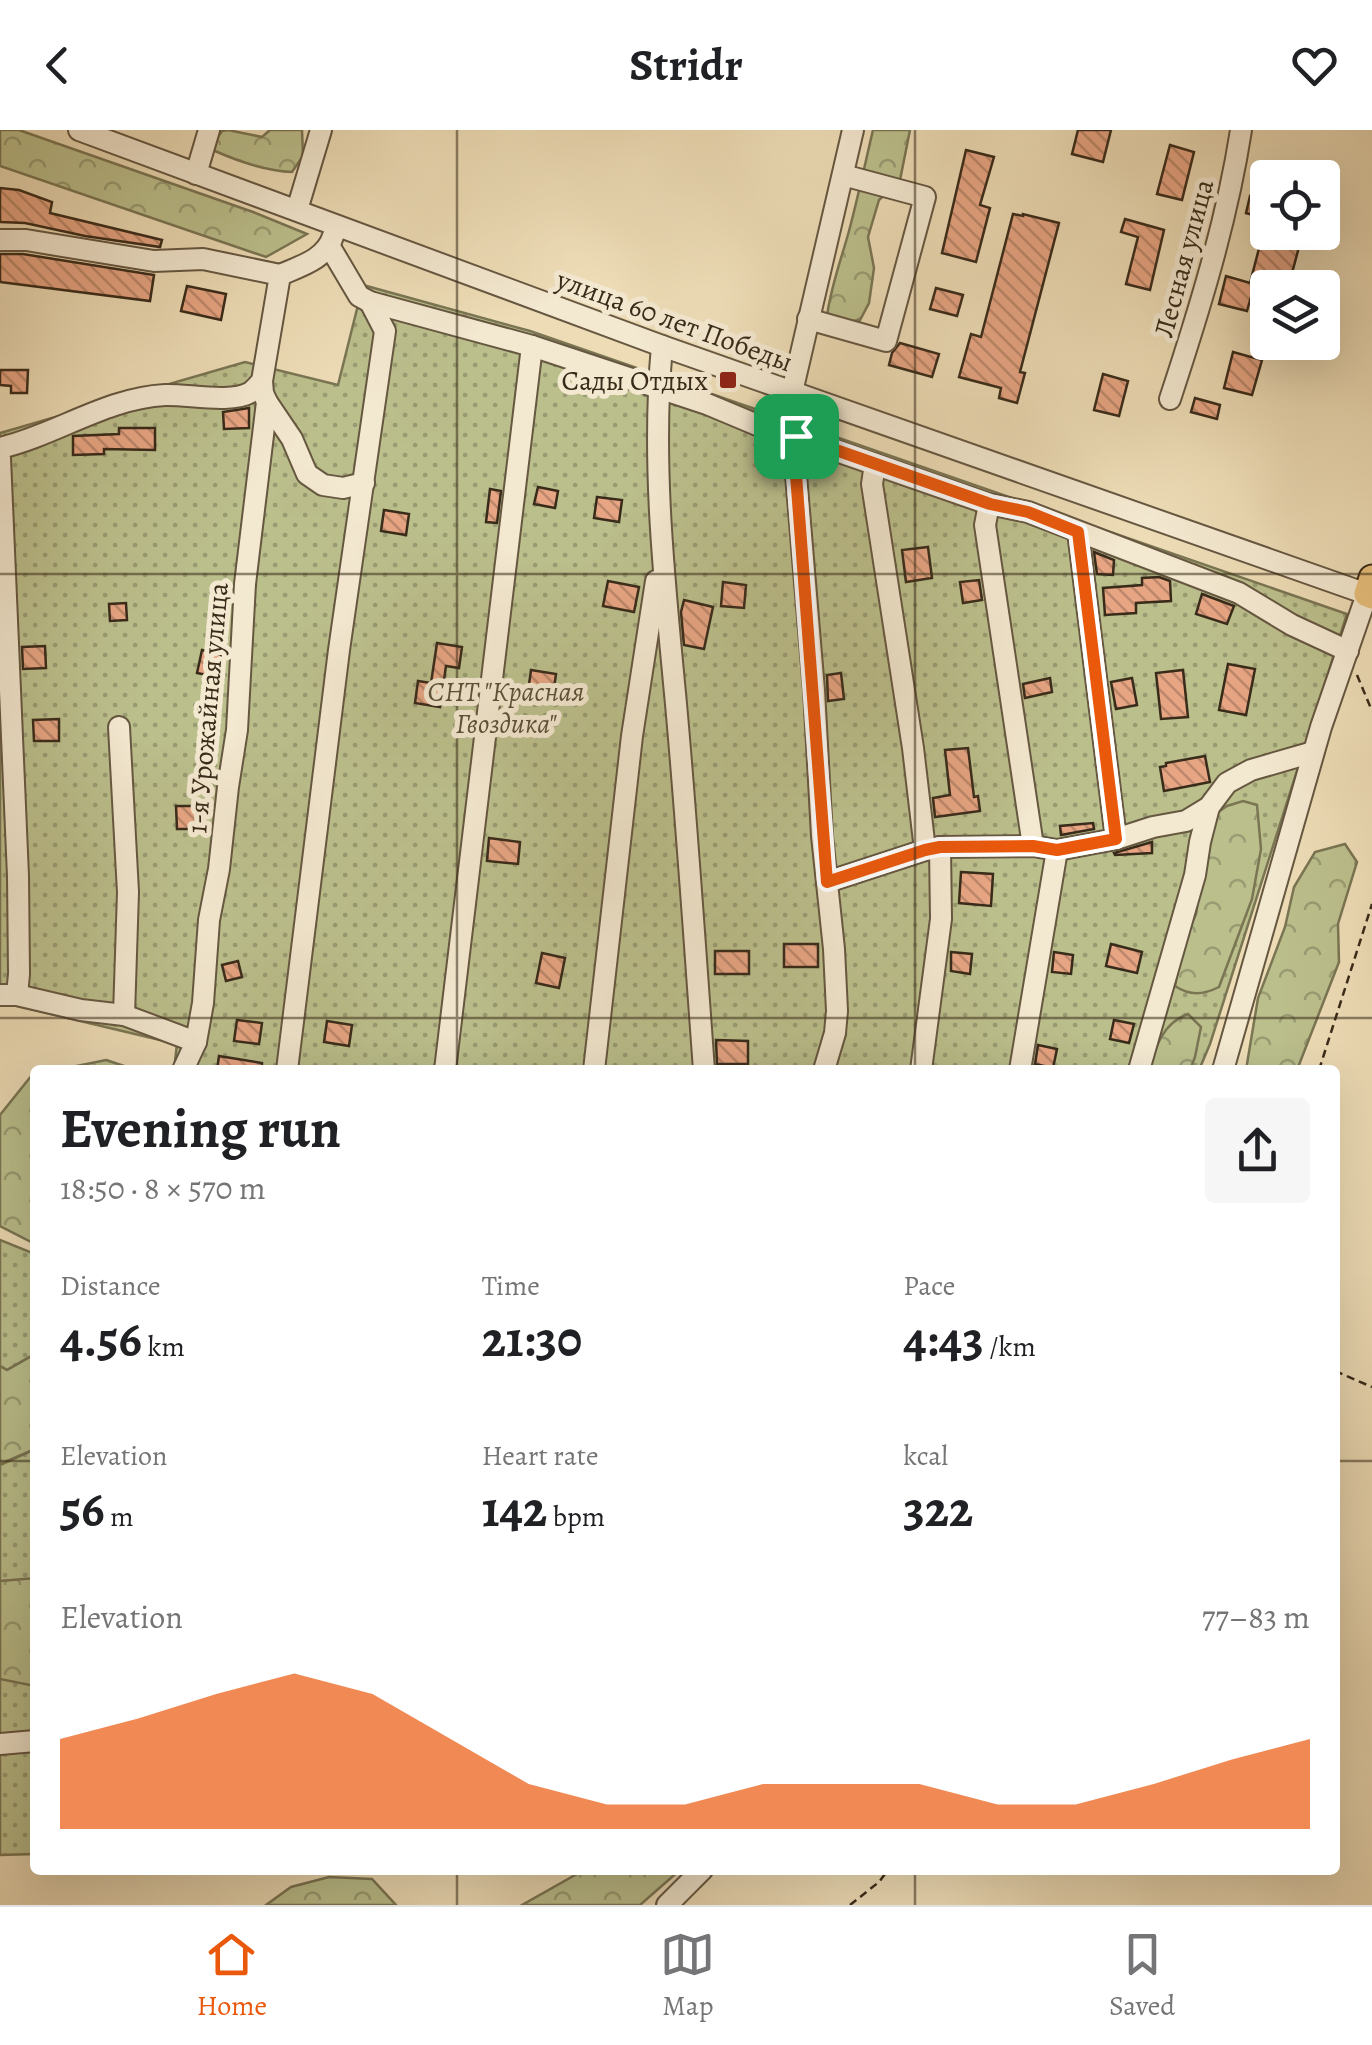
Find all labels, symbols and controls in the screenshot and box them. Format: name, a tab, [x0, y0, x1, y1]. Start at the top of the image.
text: Stridr	[629, 34, 743, 96]
icon: back	[30, 38, 85, 93]
icon: heart	[1287, 38, 1342, 93]
map controls	[1250, 160, 1340, 360]
button: locate	[1250, 160, 1340, 250]
street label: Лесная улица	[1145, 175, 1223, 342]
street label: улица 60 лет Победы	[550, 260, 798, 381]
button: layers	[1250, 270, 1340, 360]
place label: Сады Отдых	[562, 362, 708, 400]
marker: Сады Отдых	[717, 369, 739, 391]
pin	[754, 394, 839, 479]
icon: arrive	[769, 409, 824, 464]
street label: 1-я Урожайная улица	[178, 581, 238, 835]
park label: СНТ "Красная Гвоздика"	[428, 673, 584, 743]
text: Evening run	[60, 1091, 341, 1166]
button: share	[1205, 1098, 1310, 1203]
text: 18:50 · 8 × 570 m	[60, 1166, 266, 1210]
text: Distance	[60, 1267, 160, 1305]
text: Time	[482, 1267, 540, 1305]
text: Pace	[903, 1267, 955, 1305]
text: 4.56	[60, 1305, 142, 1373]
text: 21:30	[482, 1305, 582, 1373]
text: 4:43	[903, 1305, 984, 1373]
text: km	[142, 1328, 185, 1366]
text: /km	[984, 1328, 1036, 1366]
text: Elevation	[60, 1437, 167, 1475]
text: Heart rate	[482, 1437, 599, 1475]
text: kcal	[903, 1437, 948, 1475]
text: 56	[60, 1475, 105, 1543]
text: 142	[482, 1475, 547, 1543]
text: 322	[903, 1475, 973, 1543]
text: m	[105, 1498, 134, 1536]
text: bpm	[547, 1498, 605, 1536]
text: Elevation	[60, 1595, 183, 1639]
text: 77–83 m	[1202, 1595, 1310, 1639]
tab: Home	[197, 1927, 267, 2025]
tab: Map	[660, 1927, 715, 2025]
tab: Saved	[1109, 1927, 1175, 2025]

